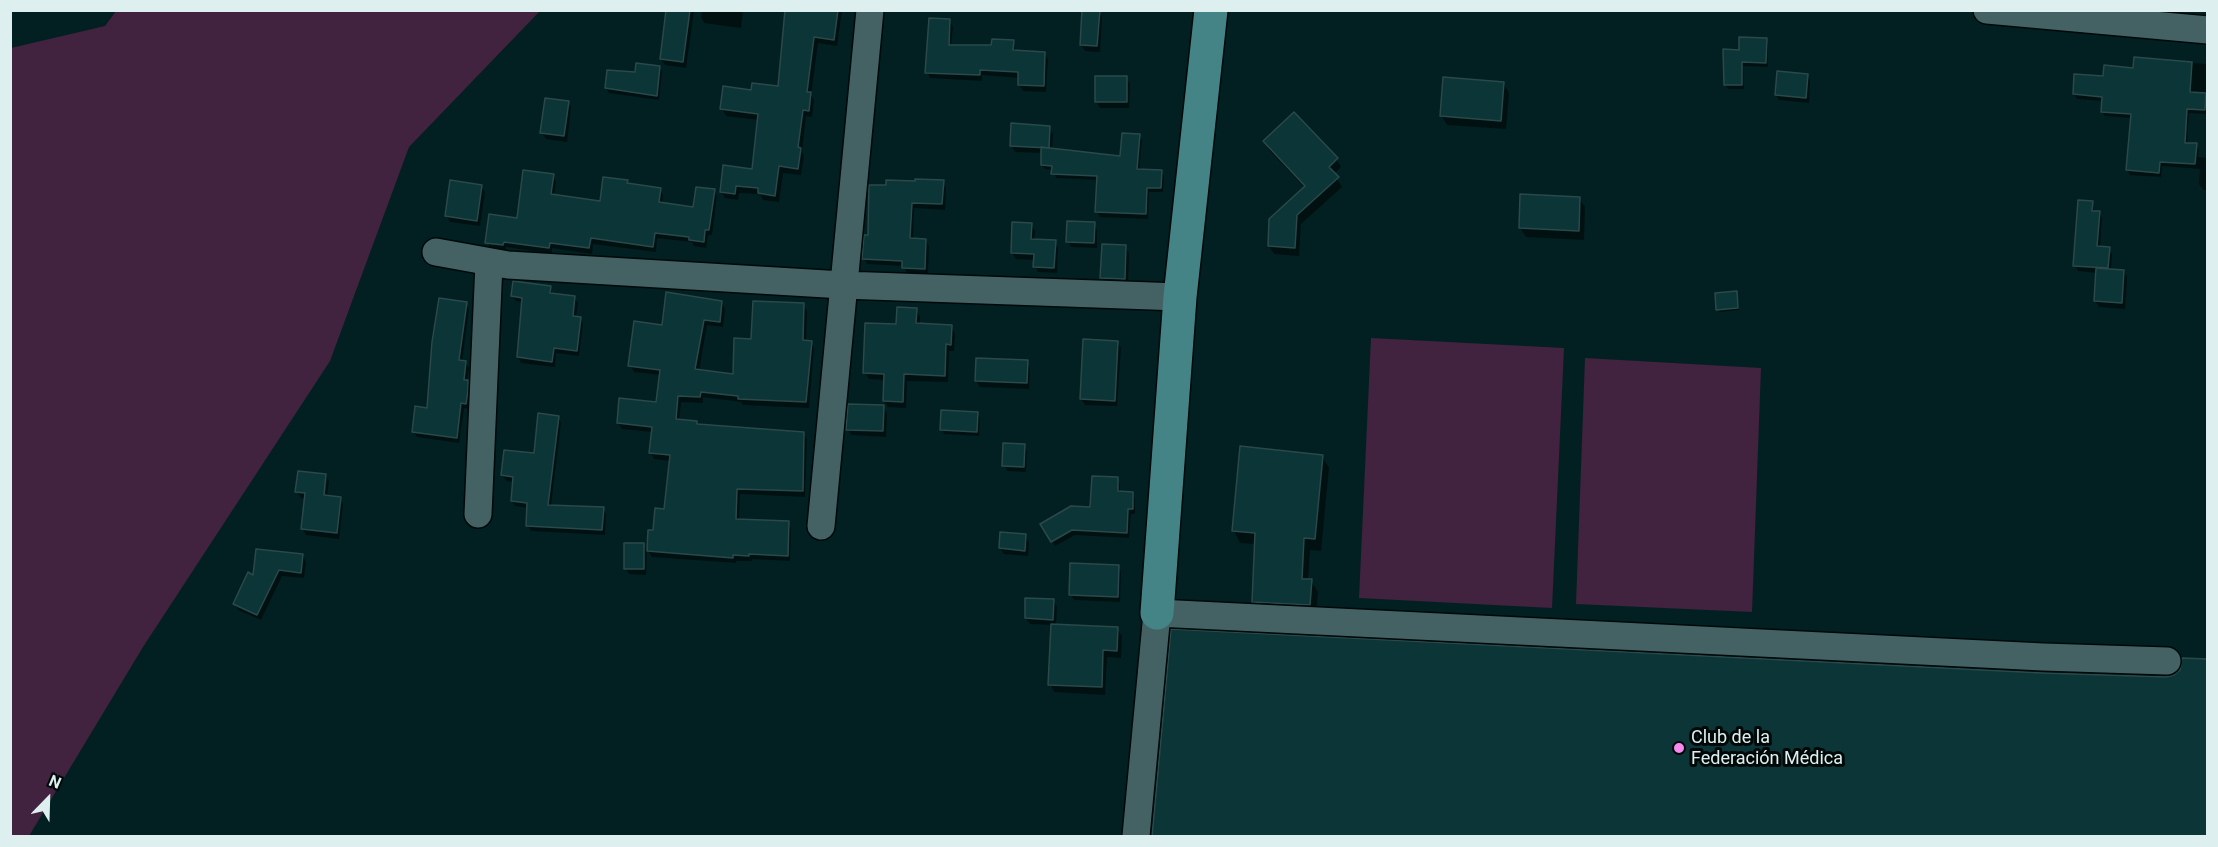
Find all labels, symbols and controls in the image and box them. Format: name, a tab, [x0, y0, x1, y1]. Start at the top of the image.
place label: Club de la Federación Médica	[1691, 727, 1843, 770]
marker: Club de la Federación Médica	[1672, 741, 1686, 755]
north arrow	[18, 769, 78, 829]
text: N	[46, 771, 64, 793]

